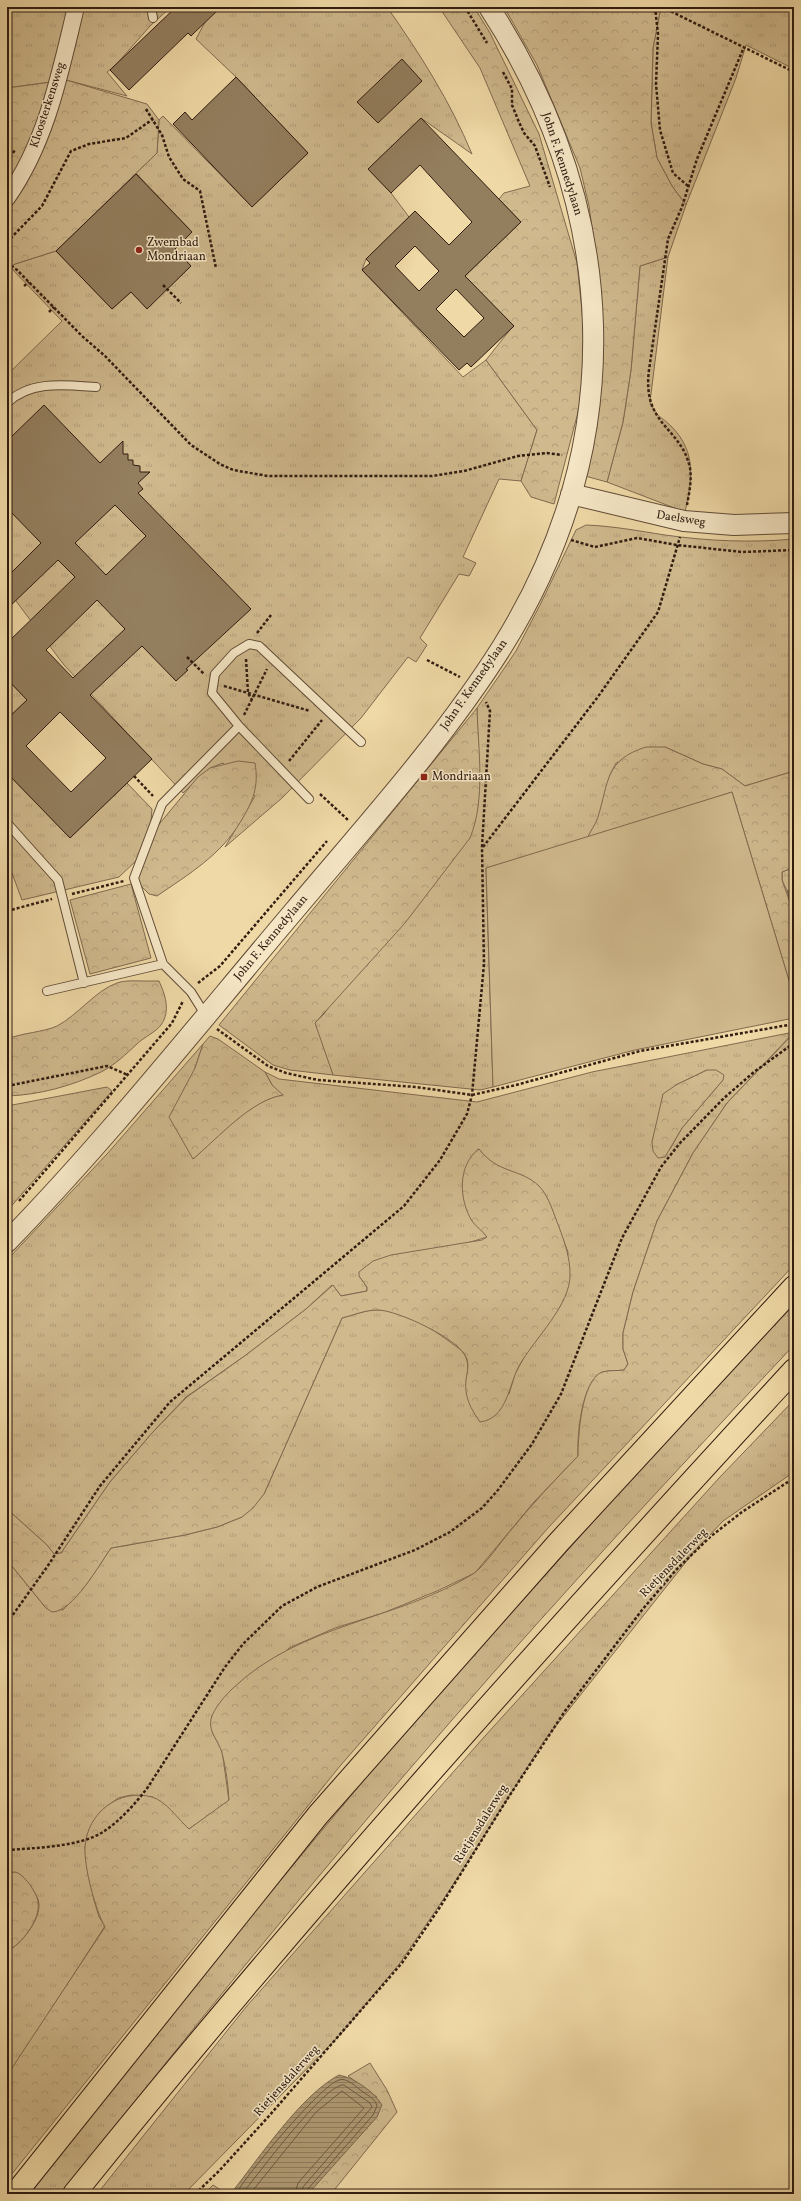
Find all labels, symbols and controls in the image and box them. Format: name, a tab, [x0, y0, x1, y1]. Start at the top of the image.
street label: Kloosterkensweg	[27, 60, 69, 150]
street label: John F. Kennedylaan	[538, 110, 586, 218]
place label: Zwembad Mondriaan	[147, 235, 206, 265]
marker: Zwembad Mondriaan	[134, 245, 144, 255]
street label: Daelsweg	[655, 507, 707, 531]
street label: John F. Kennedylaan	[437, 636, 511, 734]
place label: Mondriaan	[432, 769, 491, 785]
marker: Mondriaan	[419, 772, 429, 782]
street label: John F. Kennedylaan	[230, 892, 312, 984]
street label: Rietjensdalerweg	[637, 1525, 711, 1601]
street label: Rietjensdalerweg	[450, 1781, 512, 1867]
street label: Rietjensdalerweg	[251, 2042, 323, 2120]

